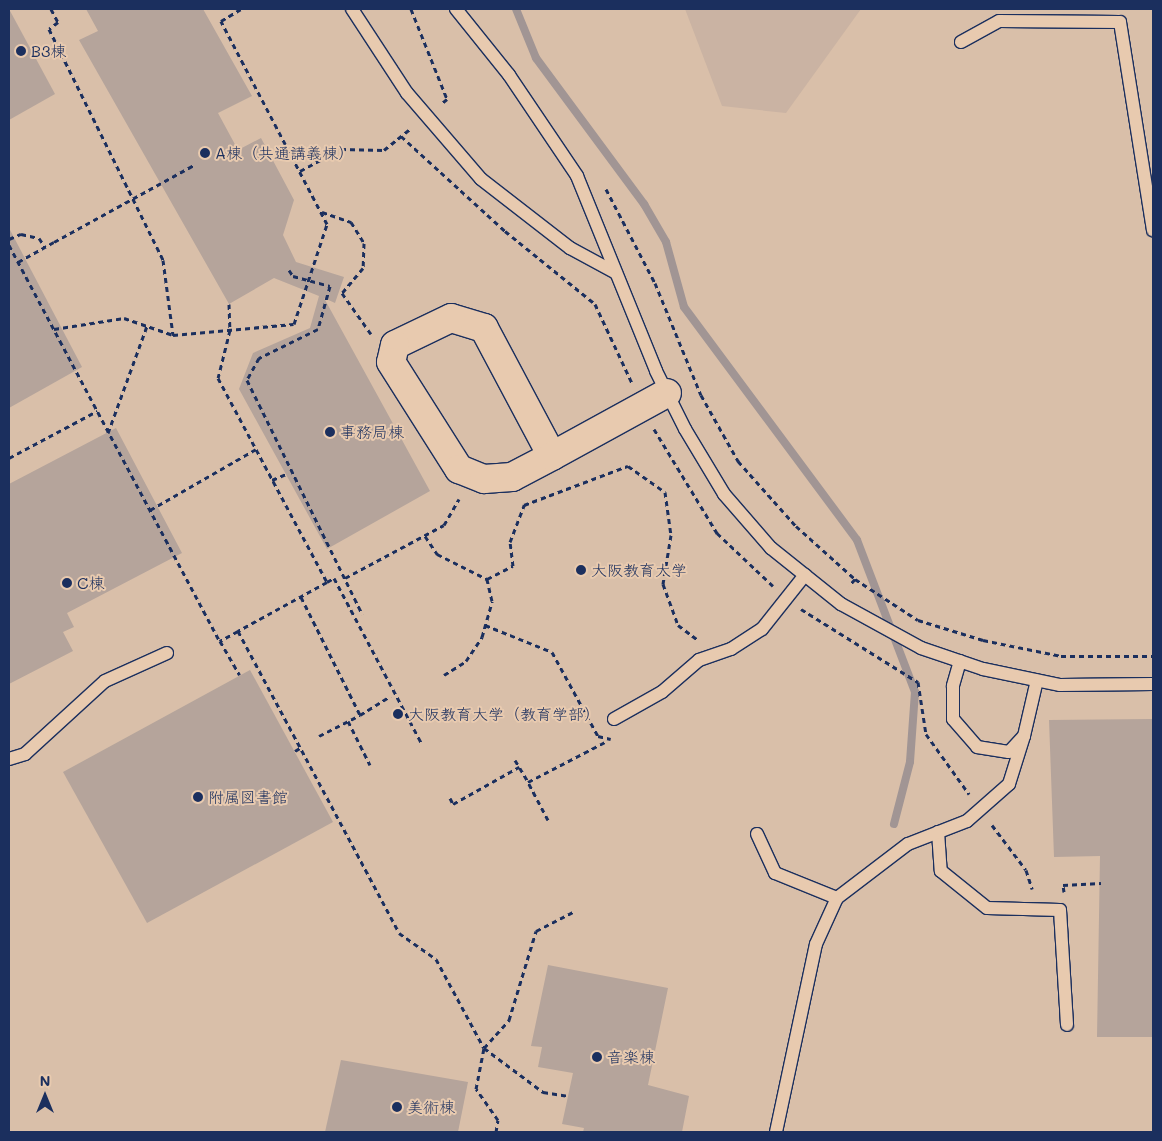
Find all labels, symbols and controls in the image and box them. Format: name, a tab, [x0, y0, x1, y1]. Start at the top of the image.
place label: B3棟	[31, 41, 66, 61]
marker: B3棟	[15, 45, 27, 57]
place label: A棟（共通講義棟）	[215, 143, 354, 163]
marker: A棟（共通講義棟）	[199, 147, 211, 159]
place label: 事務局棟	[340, 422, 404, 442]
marker: 事務局棟	[324, 426, 336, 438]
place label: 大阪教育大学	[591, 560, 687, 580]
marker: 大阪教育大学	[575, 564, 587, 576]
place label: C棟	[77, 573, 104, 593]
marker: C棟	[61, 577, 73, 589]
place label: 大阪教育大学（教育学部）	[408, 704, 600, 724]
marker: 大阪教育大学（教育学部）	[392, 708, 404, 720]
place label: 附属図書館	[208, 787, 288, 807]
marker: 附属図書館	[192, 791, 204, 803]
place label: 音楽棟	[607, 1047, 655, 1067]
marker: 音楽棟	[591, 1051, 603, 1063]
north arrow	[20, 1071, 70, 1121]
text: N	[40, 1071, 50, 1090]
place label: 美術棟	[407, 1097, 455, 1117]
marker: 美術棟	[391, 1101, 403, 1113]

